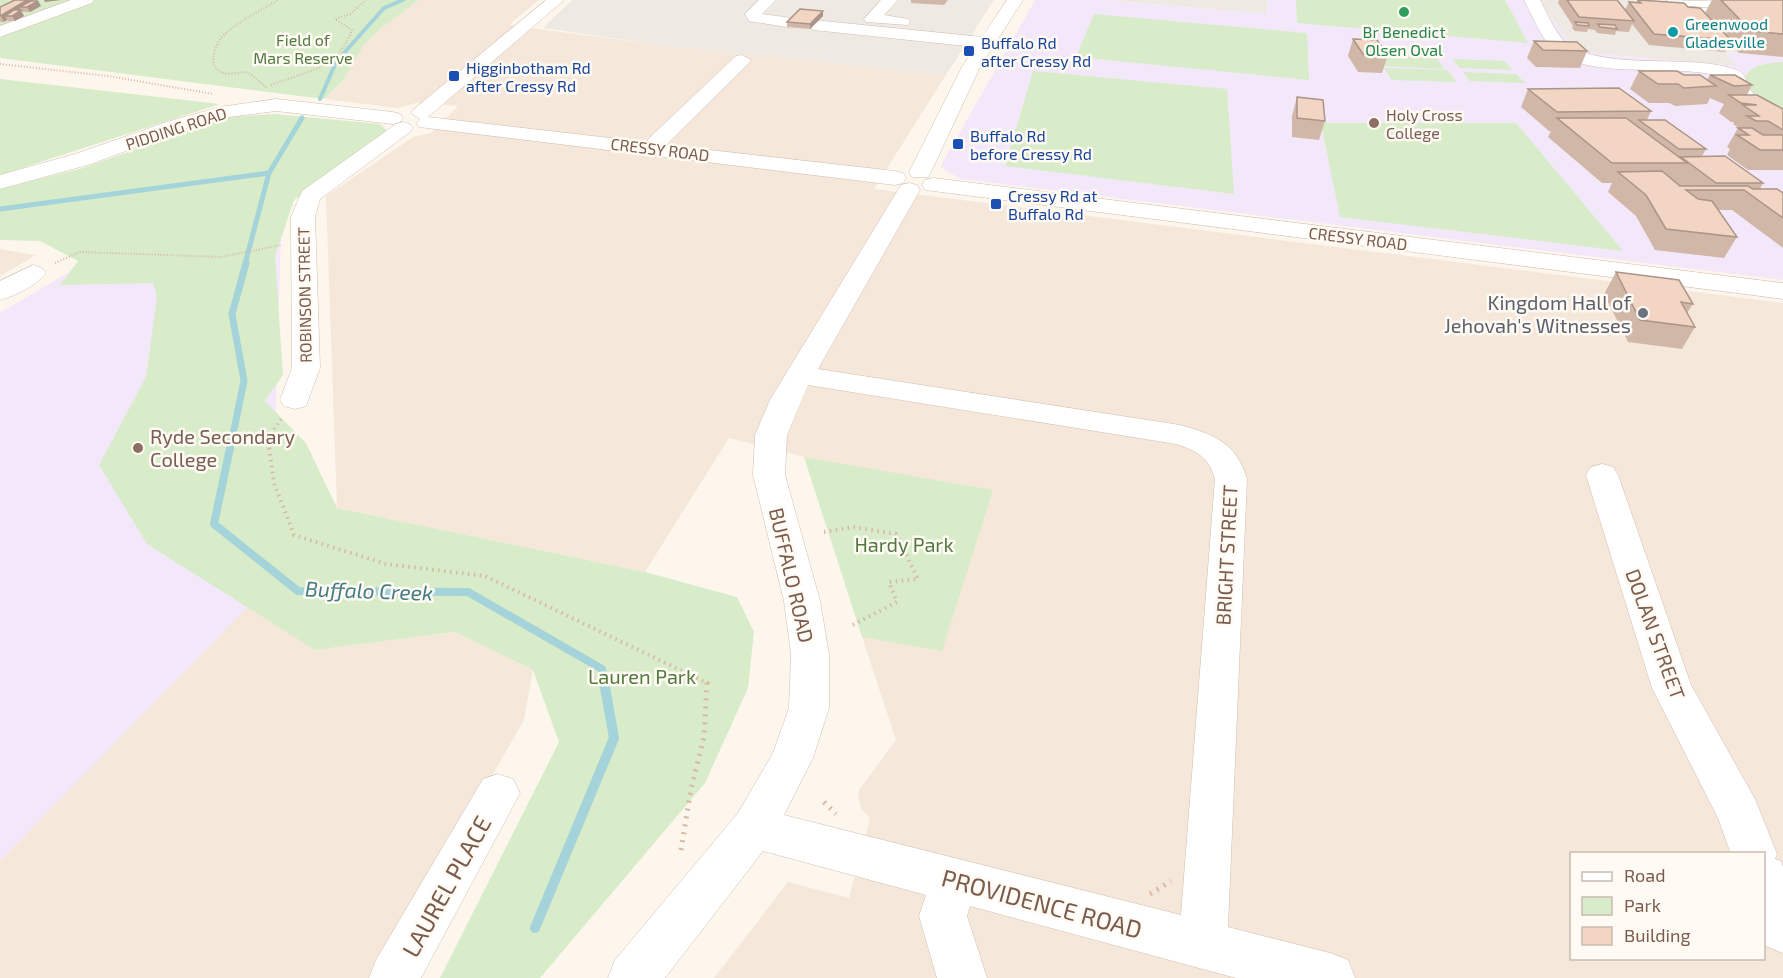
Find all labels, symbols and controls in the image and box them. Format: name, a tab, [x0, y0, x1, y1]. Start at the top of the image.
marker: Br Benedict Olsen Oval	[1397, 5, 1411, 19]
place label: Greenwood Gladesville	[1685, 14, 1768, 51]
place label: Br Benedict Olsen Oval	[1362, 22, 1446, 59]
marker: Greenwood Gladesville	[1666, 25, 1680, 39]
park label: Field of Mars Reserve	[253, 30, 353, 67]
place label: Buffalo Rd after Cressy Rd	[981, 33, 1091, 70]
marker: Buffalo Rd after Cressy Rd	[962, 44, 976, 58]
place label: Higginbotham Rd after Cressy Rd	[466, 58, 591, 95]
marker: Higginbotham Rd after Cressy Rd	[447, 69, 461, 83]
street label: PIDDING ROAD	[123, 103, 229, 153]
place label: Holy Cross College	[1386, 105, 1463, 142]
marker: Holy Cross College	[1367, 116, 1381, 130]
place label: Buffalo Rd before Cressy Rd	[970, 126, 1092, 163]
street label: CRESSY ROAD	[610, 134, 710, 164]
marker: Buffalo Rd before Cressy Rd	[951, 137, 965, 151]
place label: Cressy Rd at Buffalo Rd	[1008, 186, 1097, 223]
marker: Cressy Rd at Buffalo Rd	[989, 197, 1003, 211]
street label: CRESSY ROAD	[1308, 223, 1408, 253]
street label: ROBINSON STREET	[293, 227, 315, 363]
place label: Kingdom Hall of Jehovah's Witnesses	[1444, 290, 1631, 337]
marker: Kingdom Hall of Jehovah's Witnesses	[1636, 306, 1650, 320]
place label: Ryde Secondary College	[150, 424, 296, 471]
marker: Ryde Secondary College	[131, 441, 145, 455]
street label: BRIGHT STREET	[1210, 484, 1242, 626]
street label: BUFFALO ROAD	[765, 505, 819, 645]
park label: Hardy Park	[854, 532, 954, 556]
street label: DOLAN STREET	[1621, 565, 1691, 703]
water label: Buffalo Creek	[305, 575, 433, 605]
park label: Lauren Park	[588, 664, 696, 688]
street label: LAUREL PLACE	[395, 810, 497, 962]
legend	[1570, 852, 1765, 960]
street label: PROVIDENCE ROAD	[939, 862, 1145, 944]
text: Road	[1624, 864, 1665, 886]
text: Park	[1624, 894, 1661, 916]
text: Building	[1624, 924, 1691, 946]

